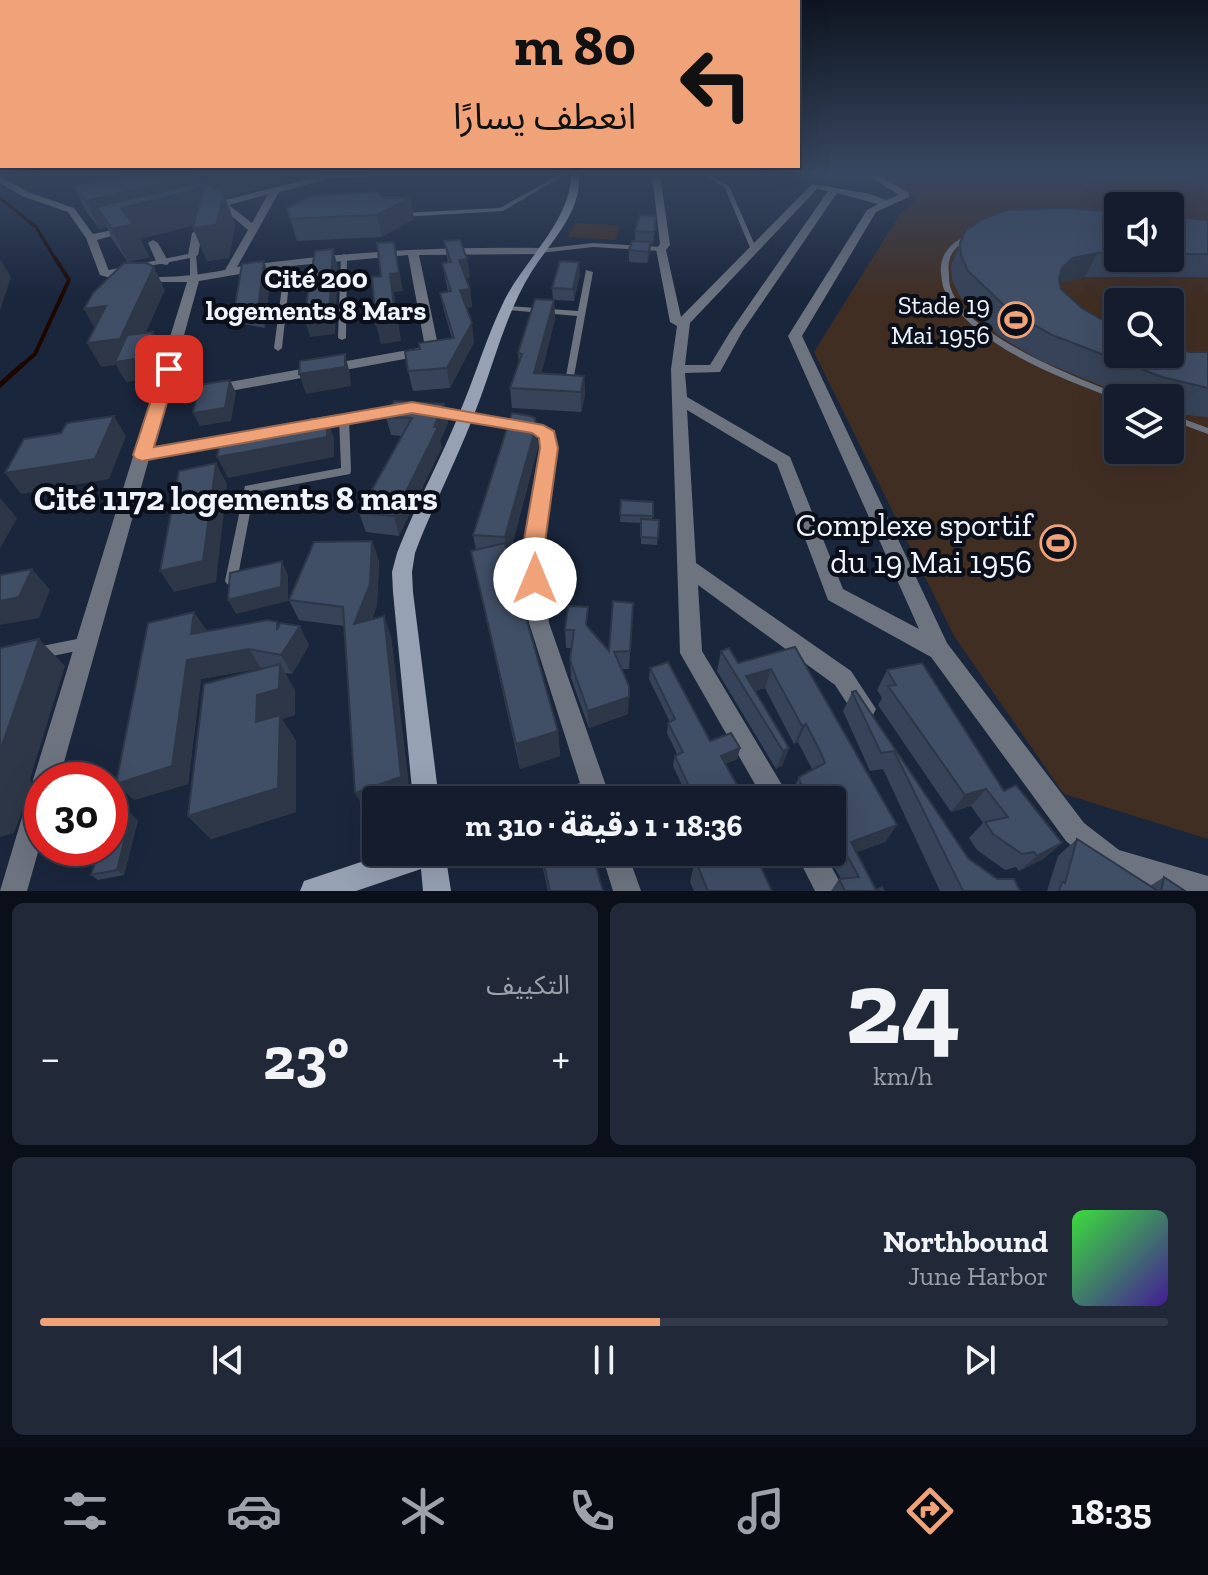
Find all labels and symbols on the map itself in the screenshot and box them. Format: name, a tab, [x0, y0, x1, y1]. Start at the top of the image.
district label: Cité 200 logements 8 Mars	[206, 262, 426, 327]
place label: Stade 19 Mai 1956	[891, 289, 990, 351]
sports icon: Stade 19 Mai 1956	[997, 301, 1035, 339]
pin	[135, 335, 203, 403]
district label: Cité 1172 logements 8 mars	[34, 478, 438, 519]
place label: Complexe sportif du 19 Mai 1956	[796, 506, 1035, 581]
sports icon: Complexe sportif du 19 Mai 1956	[1039, 524, 1077, 562]
position arrow	[493, 537, 577, 621]
speed limit sign: 30	[24, 762, 128, 866]

